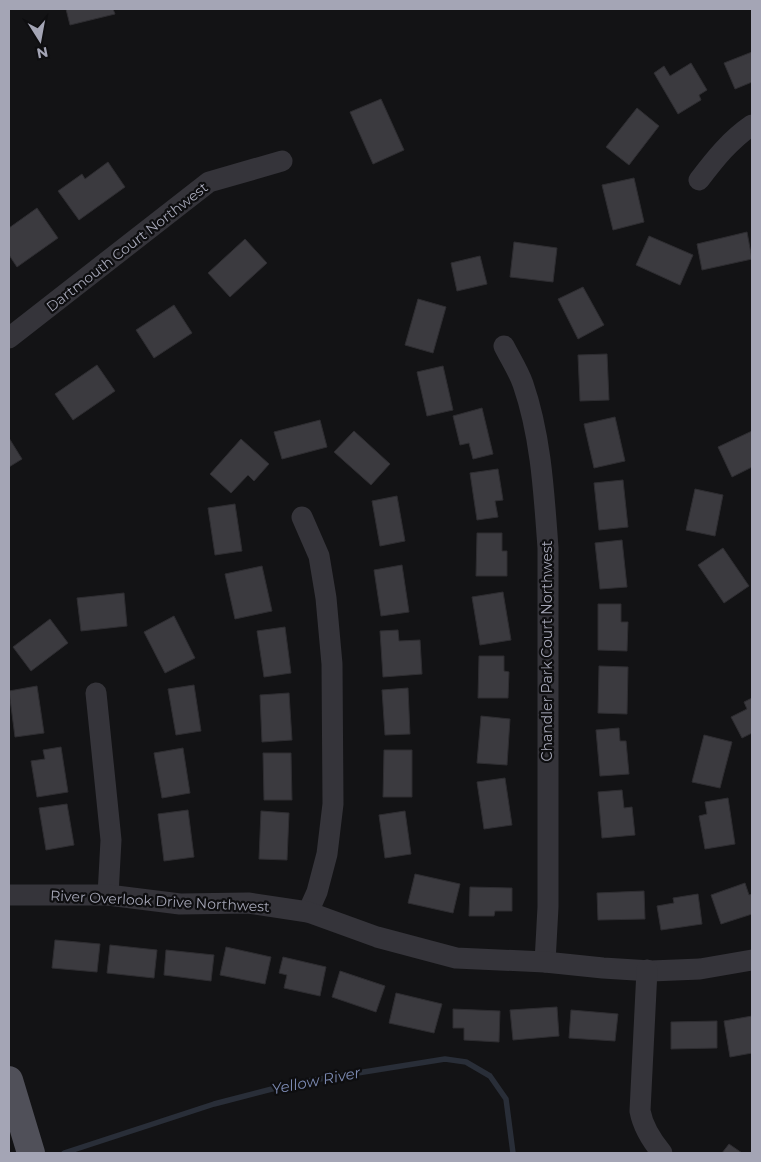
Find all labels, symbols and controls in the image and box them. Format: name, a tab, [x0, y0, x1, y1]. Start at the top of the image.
north arrow	[15, 15, 65, 65]
text: N	[35, 43, 50, 63]
street label: Dartmouth Court Northwest	[43, 178, 212, 316]
street label: Chandler Park Court Northwest	[538, 540, 556, 761]
street label: River Overlook Drive Northwest	[50, 886, 271, 916]
water label: Yellow River	[270, 1062, 363, 1098]

